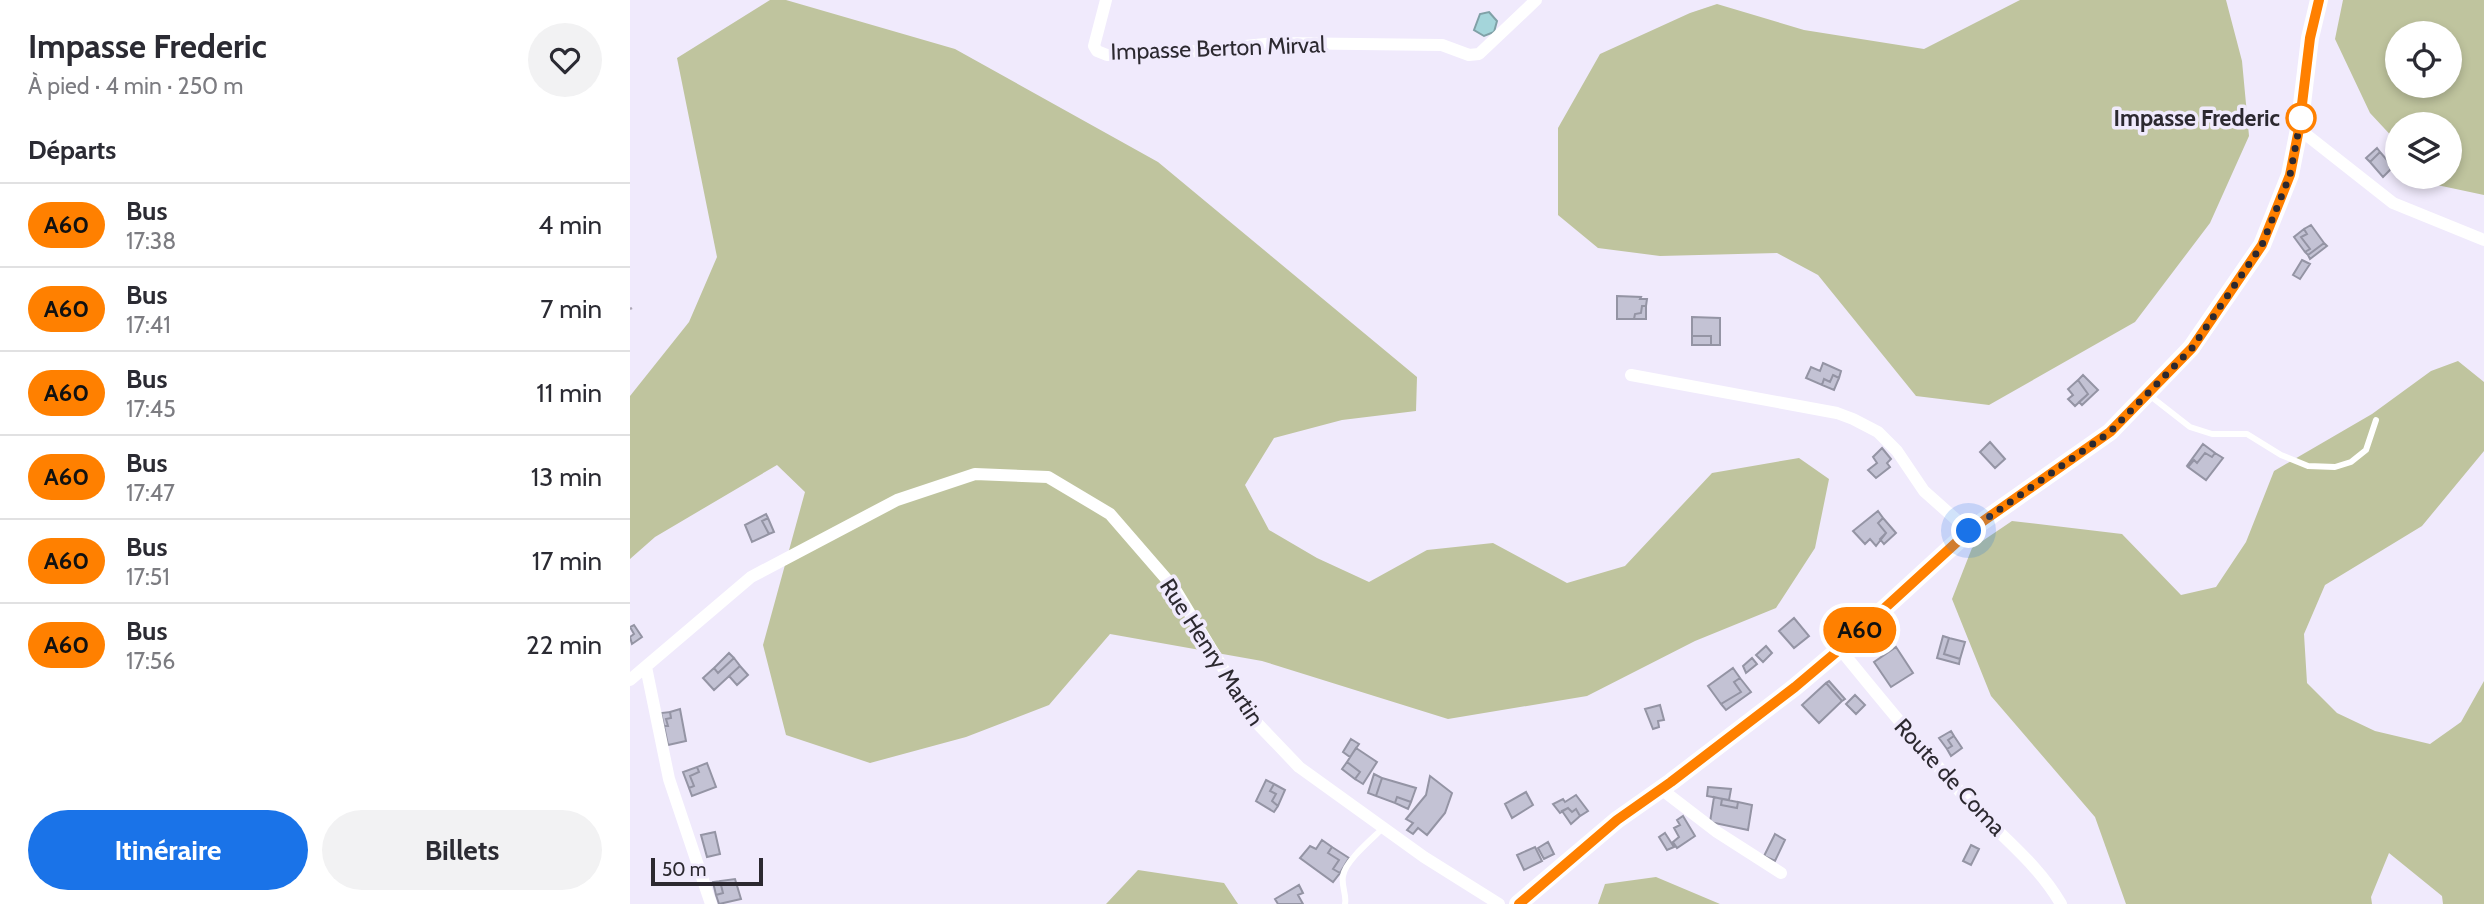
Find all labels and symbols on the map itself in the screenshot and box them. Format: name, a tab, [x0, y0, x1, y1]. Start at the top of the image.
street label: Impasse Berton Mirval	[1110, 30, 1327, 66]
marker: Impasse Frederic	[2286, 103, 2316, 133]
place label: Impasse Frederic	[2114, 104, 2280, 132]
your location	[1951, 513, 1986, 548]
street label: Rue Henry Martin	[1154, 573, 1270, 731]
line badge: A60	[1820, 607, 1900, 653]
street label: Route de Coma	[1889, 713, 2011, 841]
scale bar	[651, 855, 763, 887]

